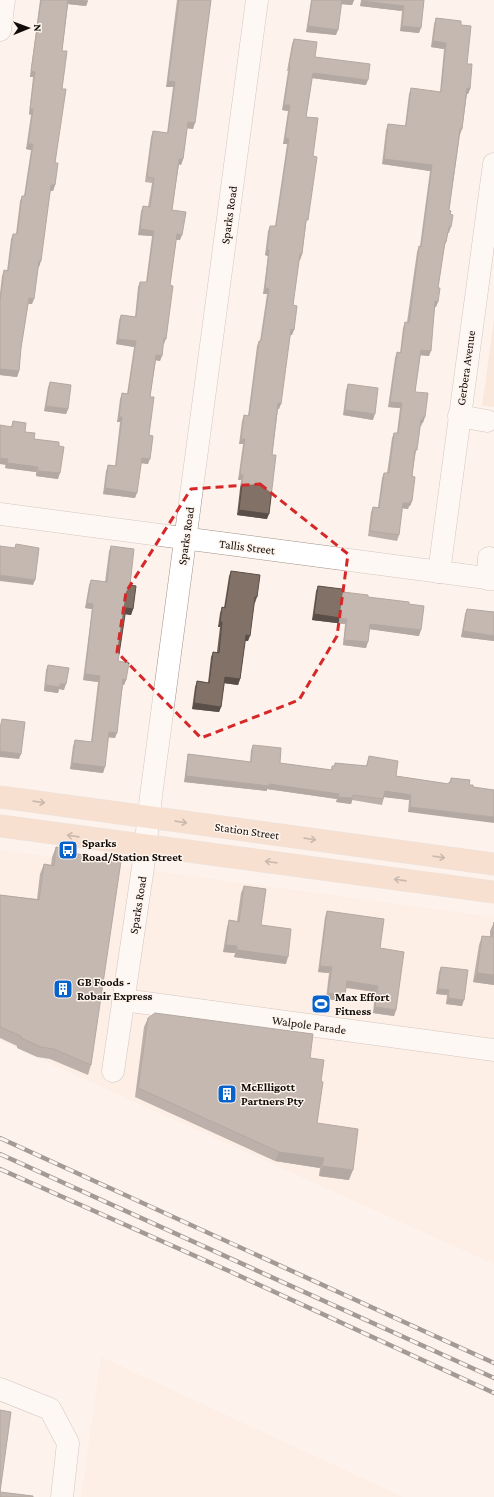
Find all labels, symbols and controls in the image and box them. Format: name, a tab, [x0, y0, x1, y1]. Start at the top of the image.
north arrow	[8, 8, 48, 48]
text: N	[32, 24, 44, 32]
street label: Sparks Road	[218, 184, 240, 245]
street label: Gerbera Avenue	[454, 330, 478, 406]
street label: Sparks Road	[175, 505, 197, 566]
street label: Tallis Street	[218, 537, 277, 557]
one-way arrow	[32, 799, 45, 806]
one-way arrow	[174, 818, 187, 826]
street label: Station Street	[214, 820, 281, 843]
one-way arrow	[67, 832, 80, 839]
one-way arrow	[303, 835, 316, 843]
place label: Sparks Road/Station Street	[82, 836, 183, 864]
bus stop icon: Sparks Road/Station Street	[57, 839, 79, 861]
one-way arrow	[432, 853, 445, 860]
one-way arrow	[265, 858, 278, 866]
street label: Sparks Road	[127, 874, 150, 935]
one-way arrow	[394, 876, 407, 884]
place label: GB Foods - Robair Express	[77, 975, 153, 1003]
building icon: GB Foods - Robair Express	[52, 978, 74, 1000]
place label: Max Effort Fitness	[335, 990, 390, 1018]
sports icon: Max Effort Fitness	[310, 993, 332, 1015]
street label: Walpole Parade	[271, 1013, 347, 1037]
place label: McElligott Partners Pty	[241, 1080, 304, 1108]
building icon: McElligott Partners Pty	[216, 1083, 238, 1105]

